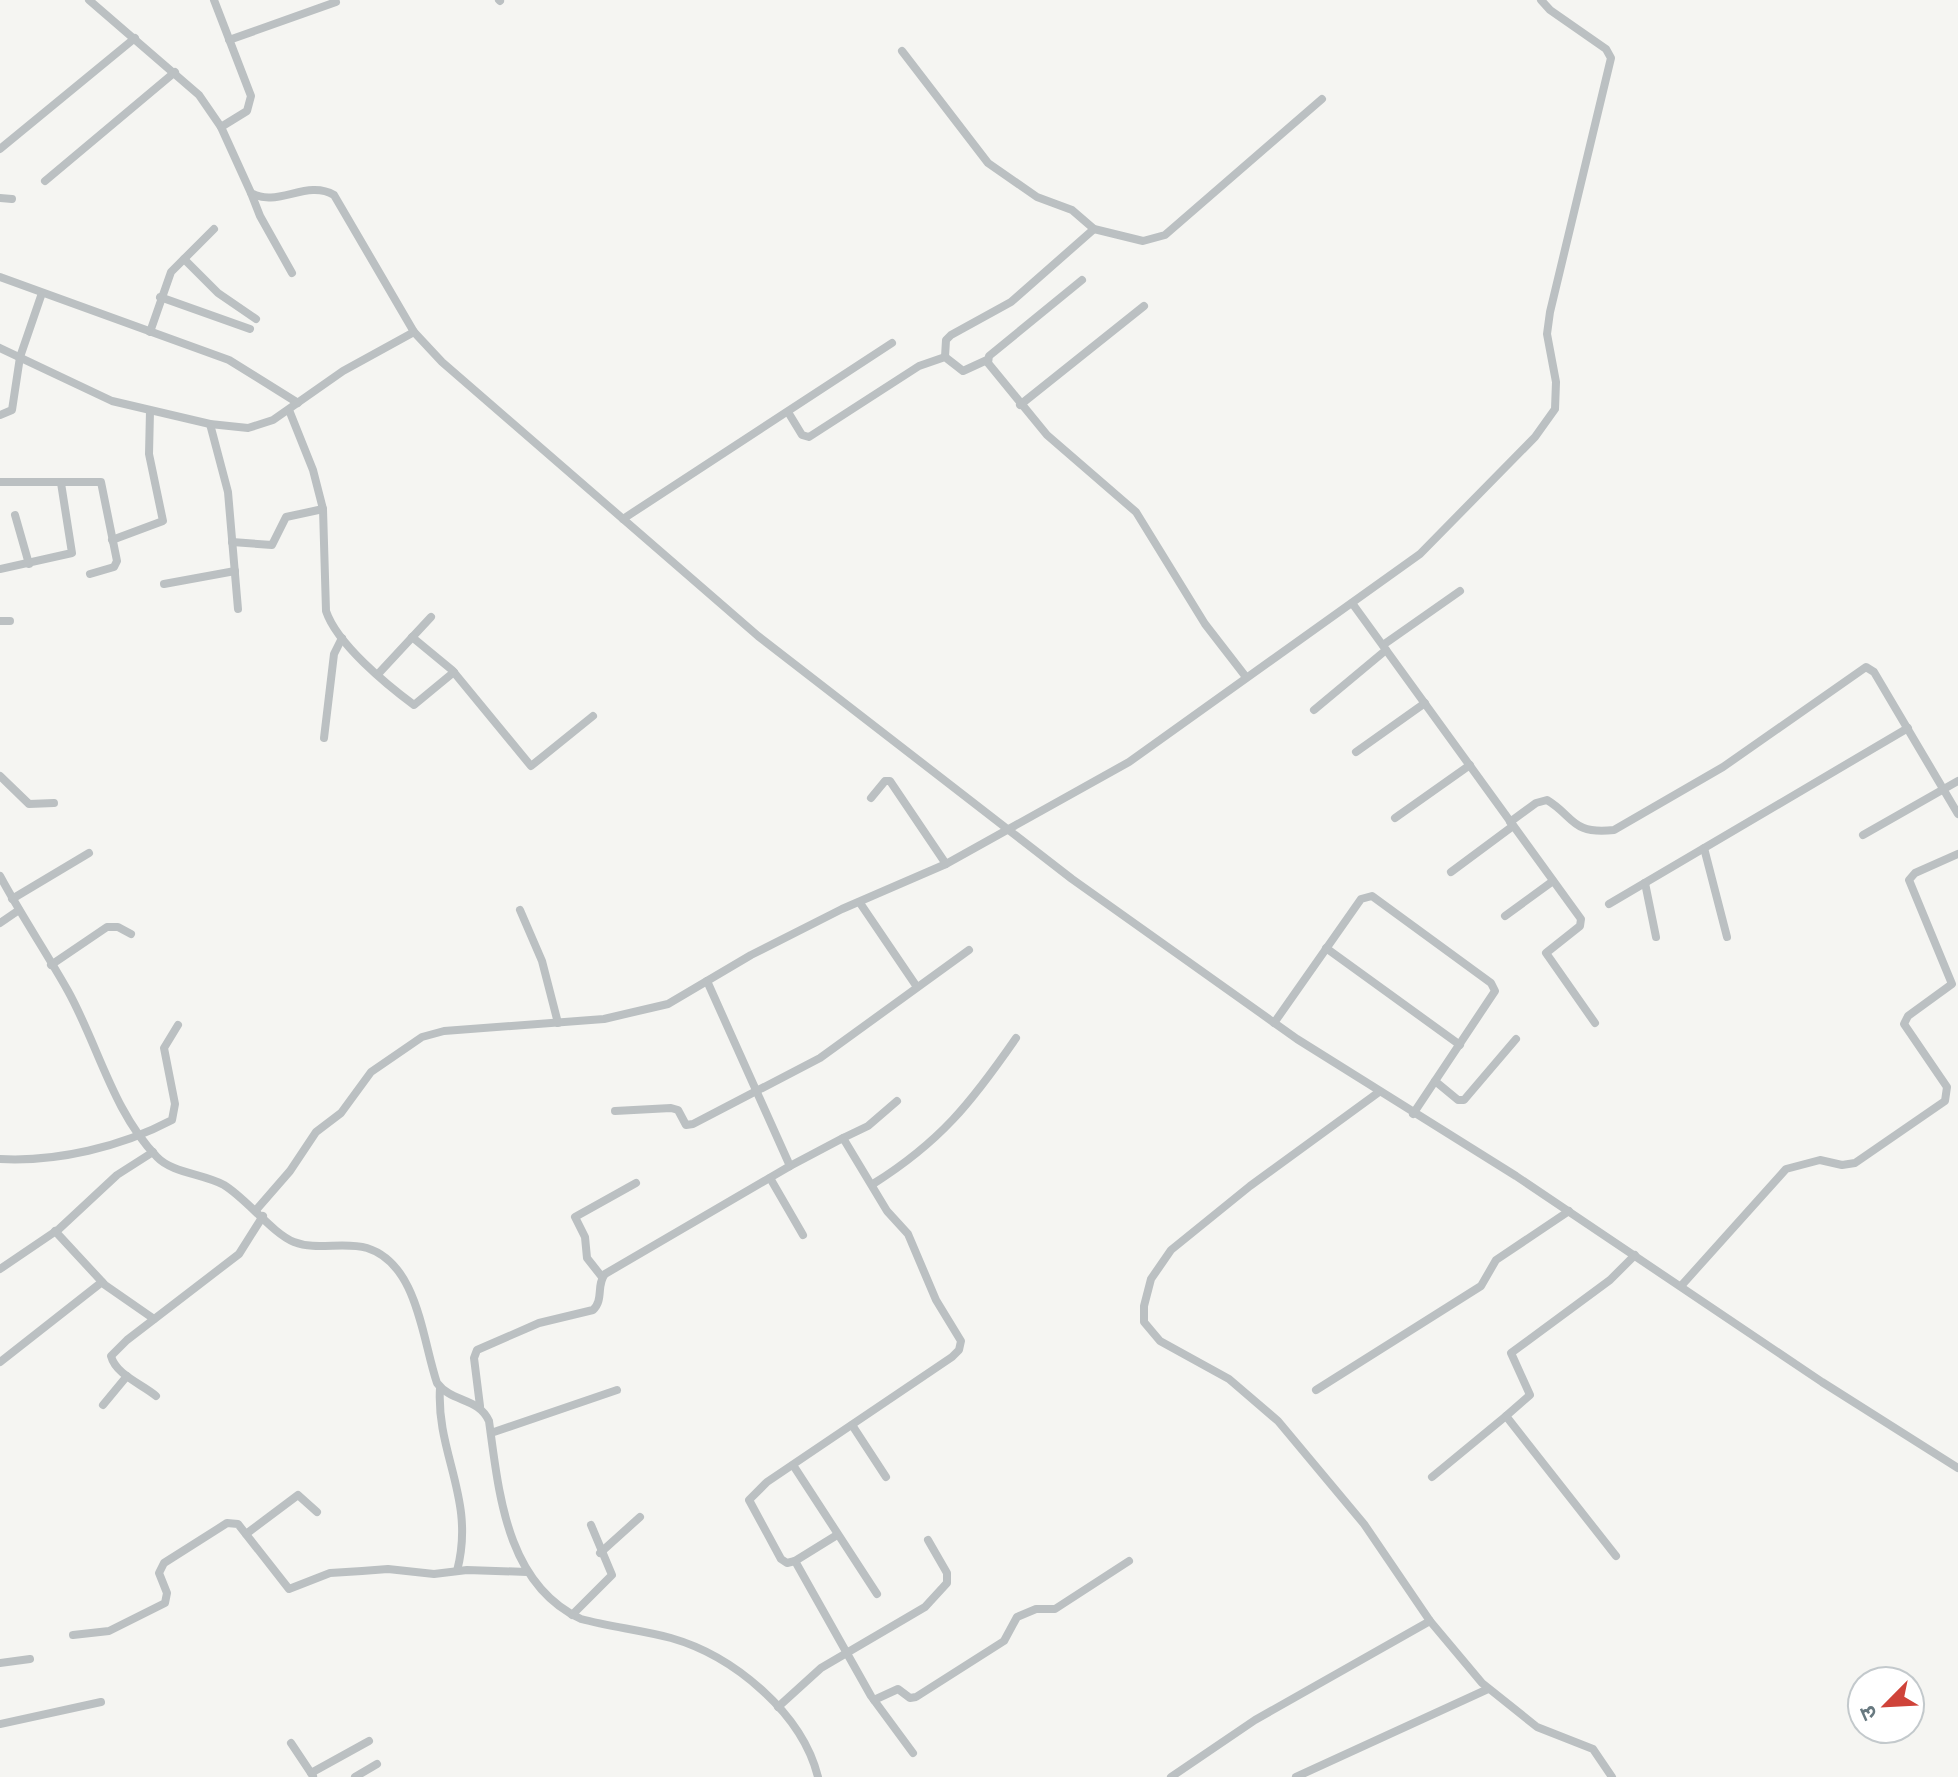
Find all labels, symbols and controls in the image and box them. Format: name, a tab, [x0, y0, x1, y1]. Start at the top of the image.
north arrow	[1846, 1665, 1926, 1745]
text: उ	[1850, 1701, 1883, 1726]

